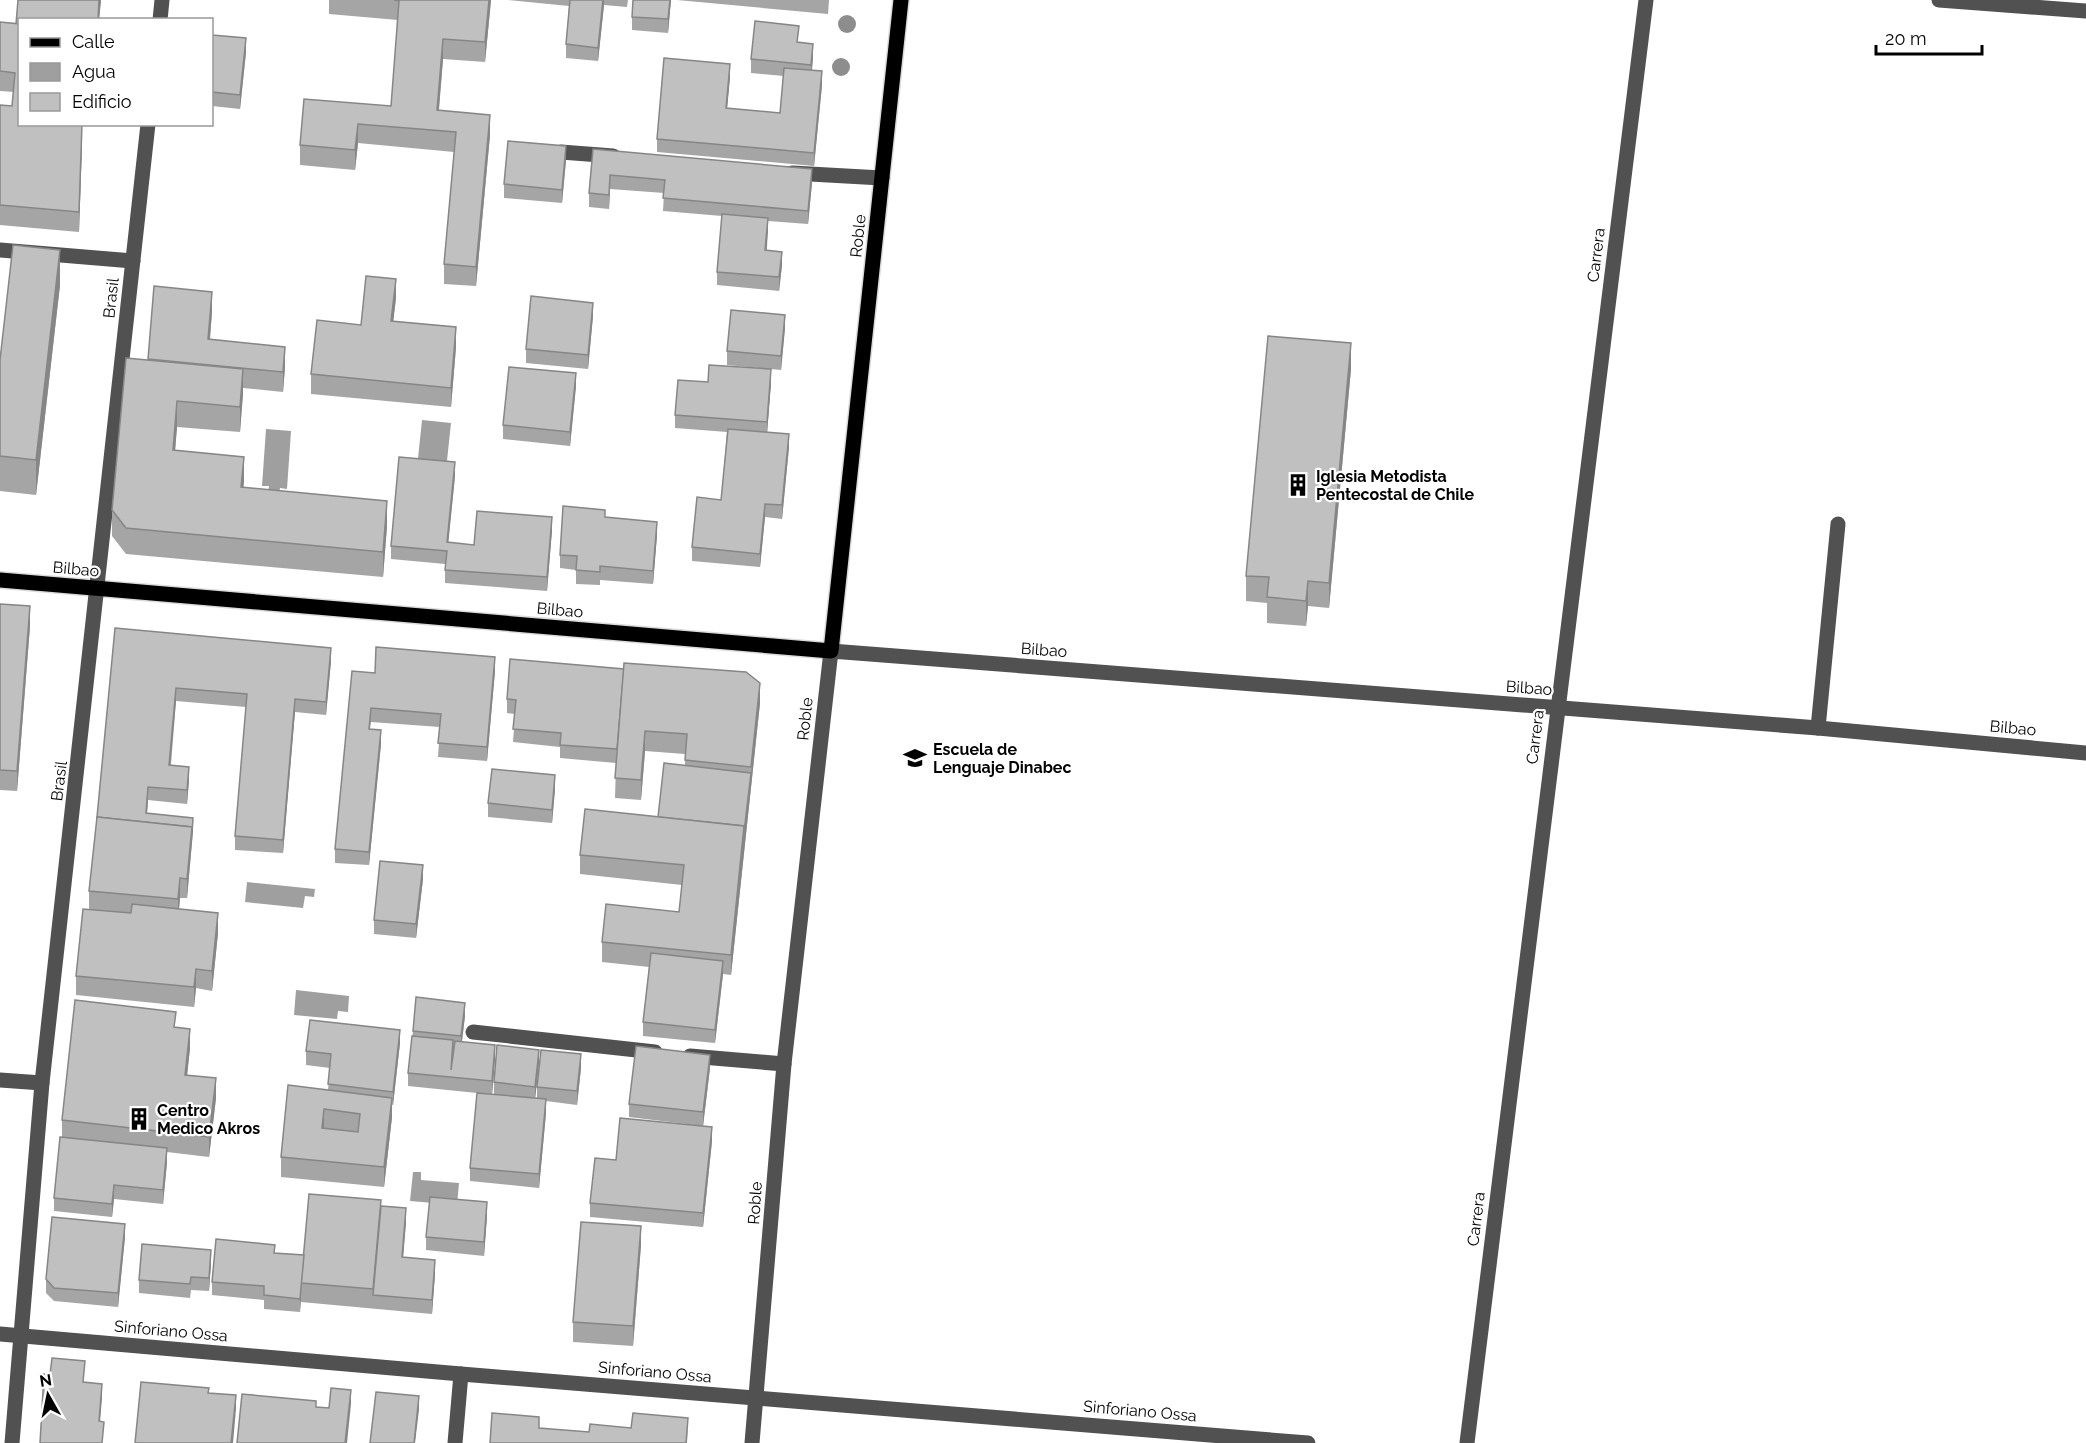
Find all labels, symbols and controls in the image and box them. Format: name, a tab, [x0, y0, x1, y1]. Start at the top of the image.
legend	[18, 18, 213, 126]
scale bar	[1876, 18, 1982, 56]
text: 20 m	[1885, 28, 1927, 49]
text: Calle	[72, 31, 115, 52]
text: Agua	[72, 61, 116, 82]
text: Edificio	[72, 91, 132, 112]
street label: Roble	[846, 213, 870, 259]
street label: Carrera	[1583, 227, 1609, 283]
street label: Brasil	[99, 276, 123, 319]
place label: Iglesia Metodista Pentecostal de Chile	[1316, 467, 1474, 504]
building icon: Iglesia Metodista Pentecostal de Chile	[1285, 472, 1311, 498]
street label: Bilbao	[52, 558, 100, 580]
street label: Bilbao	[536, 599, 584, 621]
street label: Bilbao	[1020, 639, 1068, 661]
street label: Bilbao	[1505, 677, 1553, 699]
street label: Roble	[793, 696, 817, 742]
street label: Carrera	[1522, 709, 1548, 765]
street label: Bilbao	[1989, 717, 2037, 739]
place label: Escuela de Lenguaje Dinabec	[933, 740, 1071, 777]
school or university icon: Escuela de Lenguaje Dinabec	[902, 745, 928, 771]
street label: Brasil	[47, 759, 71, 802]
place label: Centro Medico Akros	[157, 1101, 260, 1138]
building icon: Centro Medico Akros	[126, 1106, 152, 1132]
street label: Roble	[744, 1181, 766, 1225]
street label: Carrera	[1463, 1191, 1489, 1247]
street label: Sinforiano Ossa	[113, 1317, 229, 1345]
street label: Sinforiano Ossa	[597, 1358, 713, 1386]
north arrow	[18, 1365, 78, 1425]
text: N	[38, 1370, 53, 1391]
street label: Sinforiano Ossa	[1082, 1397, 1198, 1425]

